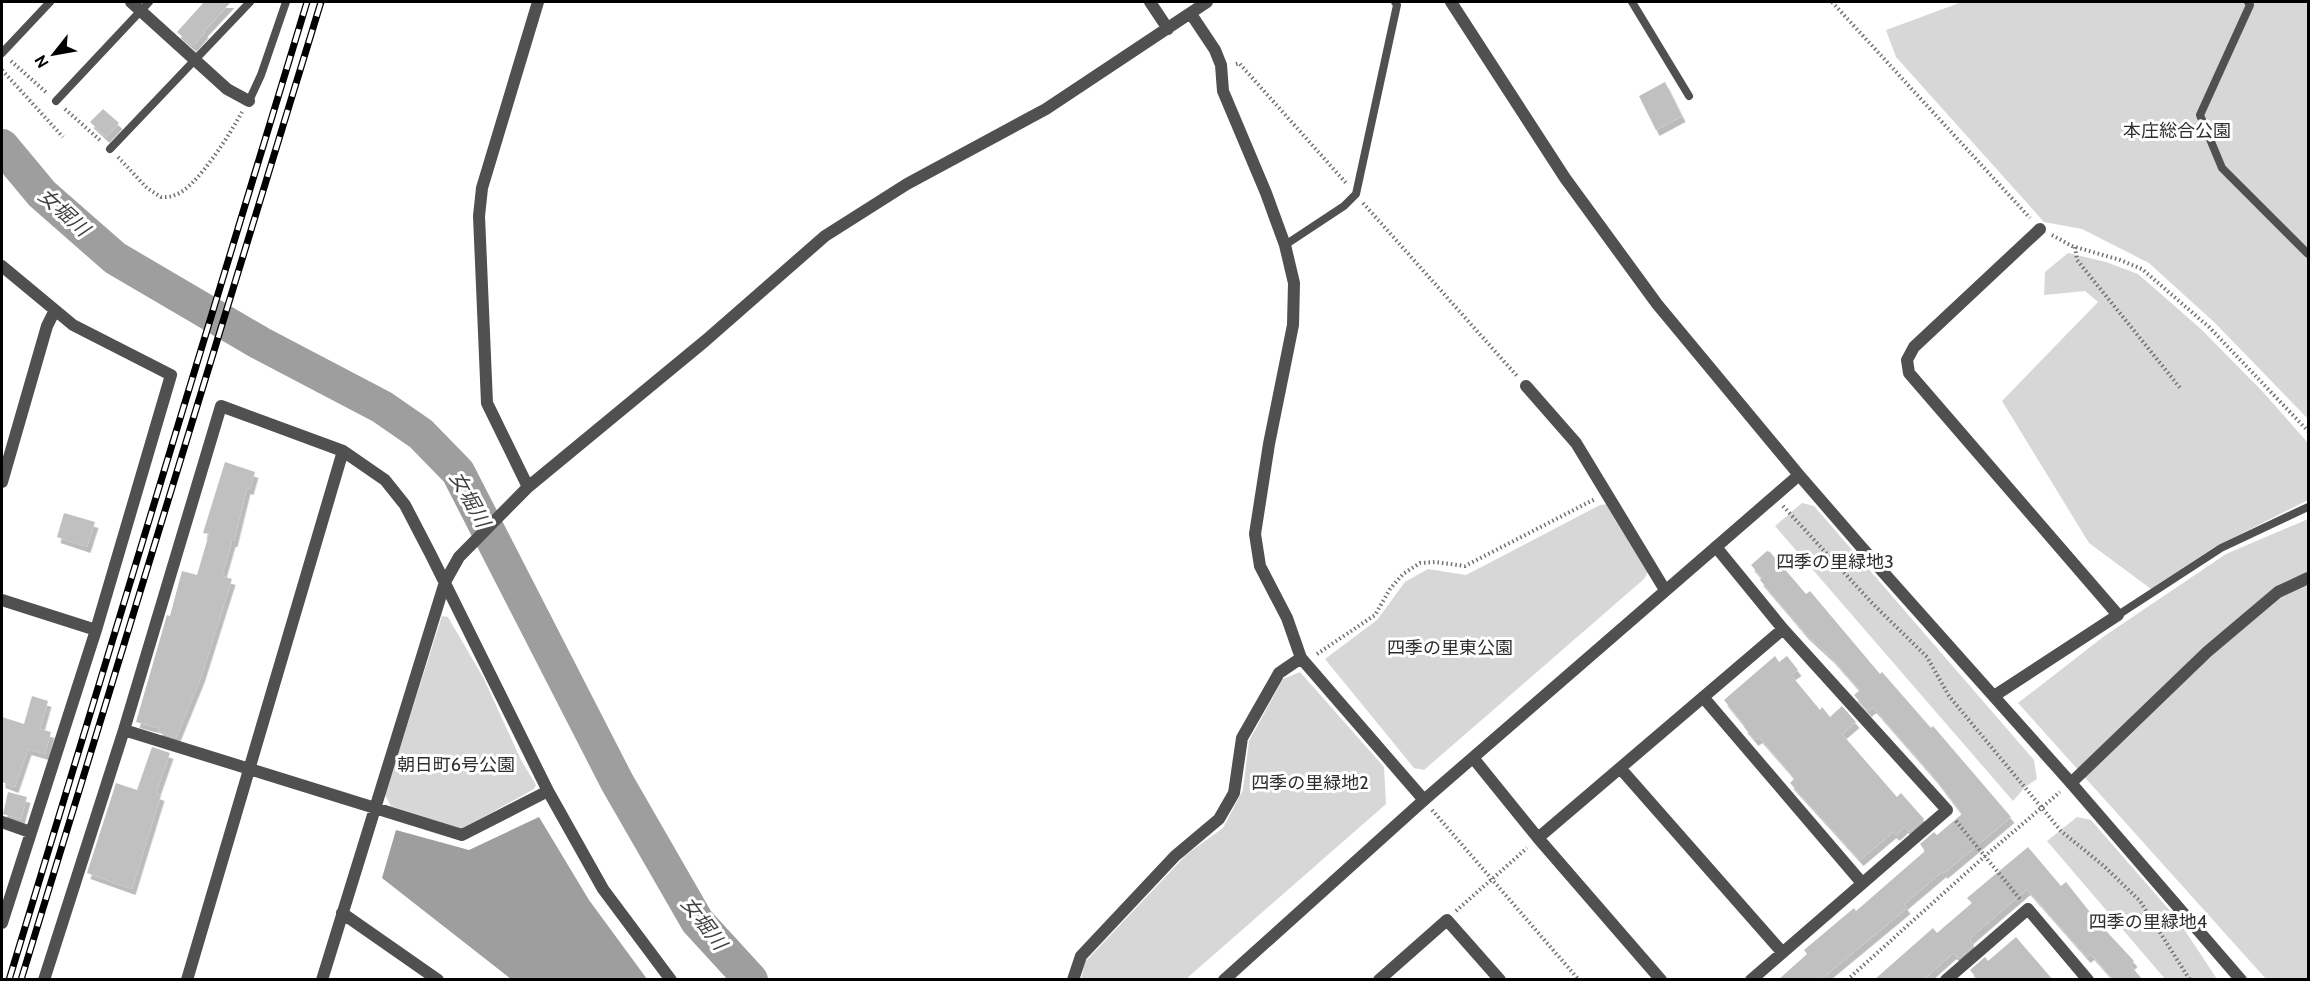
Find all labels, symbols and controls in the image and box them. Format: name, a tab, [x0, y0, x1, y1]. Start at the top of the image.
north arrow	[24, 24, 84, 84]
text: N	[31, 52, 53, 71]
park label: 本庄総合公園	[2123, 120, 2231, 142]
water label: 女堀川	[34, 183, 96, 242]
water label: 女堀川	[445, 467, 496, 533]
park label: 四季の里緑地3	[1776, 551, 1894, 573]
park label: 四季の里東公園	[1387, 637, 1513, 659]
park label: 朝日町6号公園	[397, 754, 515, 776]
park label: 四季の里緑地2	[1251, 772, 1369, 794]
water label: 女堀川	[676, 892, 733, 956]
park label: 四季の里緑地4	[2089, 911, 2207, 933]

